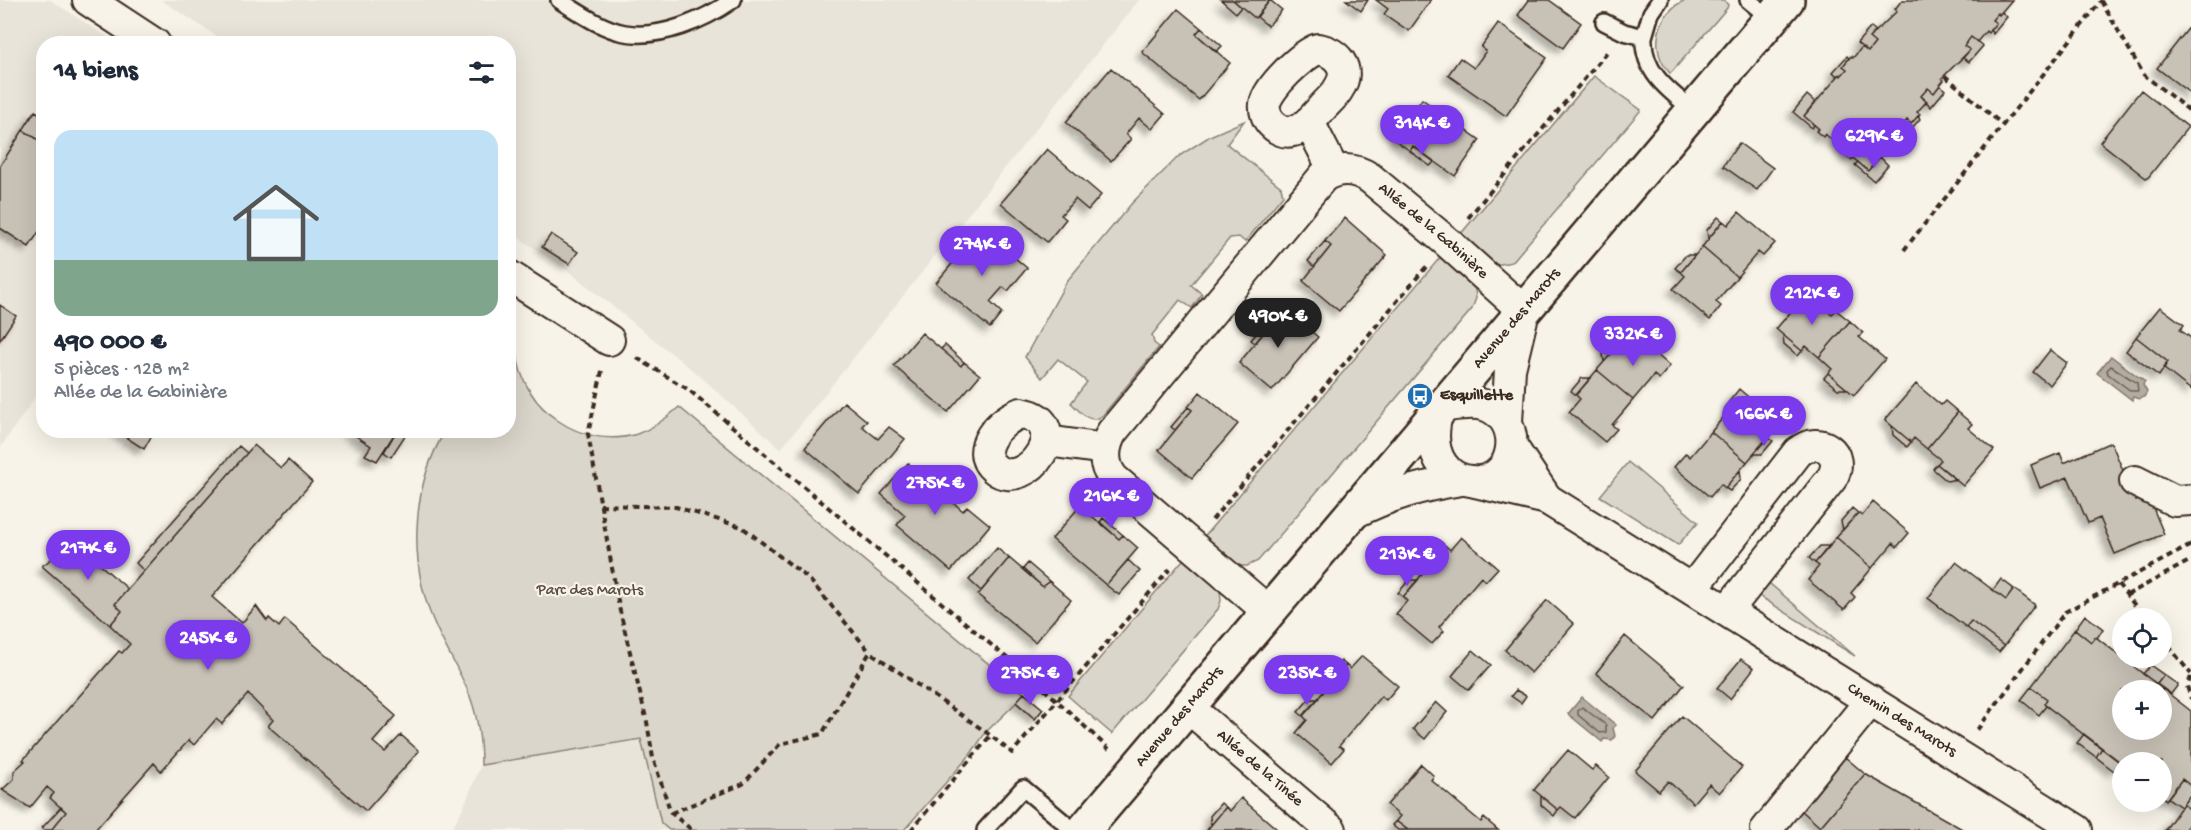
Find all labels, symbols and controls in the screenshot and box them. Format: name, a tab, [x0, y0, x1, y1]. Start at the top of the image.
icon: filters	[465, 56, 498, 89]
text: 14 biens	[54, 57, 138, 88]
pin: 314K €	[1373, 105, 1471, 156]
text: 314K €	[1394, 113, 1450, 136]
pin: 629K €	[1825, 118, 1923, 169]
text: 629K €	[1845, 126, 1903, 149]
icon: home	[222, 169, 330, 277]
street label: Allée de la Gabinière	[1374, 179, 1492, 284]
pin: 274K €	[933, 226, 1031, 277]
text: 274K €	[953, 234, 1011, 257]
street label: Avenue des Marots	[1469, 264, 1566, 373]
pin: 212K €	[1763, 275, 1861, 326]
text: 212K €	[1784, 283, 1840, 306]
pin: 490K €	[1229, 298, 1327, 349]
text: 490K €	[1249, 306, 1307, 329]
pin: 332K €	[1584, 316, 1682, 367]
text: 332K €	[1604, 324, 1662, 347]
text: 490 000 €	[54, 328, 166, 359]
text: 5 pièces · 128 m²	[54, 359, 190, 382]
bus stop icon: Esquillette	[1405, 381, 1435, 411]
text: Allée de la Gabinière	[54, 382, 227, 405]
place label: Esquillette	[1440, 387, 1514, 406]
pin: 166K €	[1715, 396, 1813, 447]
text: 166K €	[1736, 404, 1792, 427]
pin: 275K €	[886, 465, 984, 516]
text: 275K €	[906, 473, 964, 496]
pin: 216K €	[1062, 478, 1160, 529]
text: 216K €	[1083, 486, 1139, 509]
pin: 217K €	[39, 530, 137, 581]
pin: 213K €	[1358, 536, 1456, 587]
text: 217K €	[60, 538, 116, 561]
text: 213K €	[1379, 544, 1435, 567]
park label: Parc des Marots	[536, 582, 644, 601]
map controls	[2112, 608, 2172, 812]
button: locate	[2112, 608, 2172, 668]
pin: 245K €	[159, 620, 257, 671]
text: 245K €	[179, 628, 237, 651]
pin: 275K €	[981, 655, 1079, 706]
pin: 235K €	[1258, 655, 1356, 706]
street label: Avenue des Marots	[1132, 662, 1228, 771]
text: 275K €	[1001, 663, 1059, 686]
text: 235K €	[1278, 663, 1336, 686]
street label: Chemin des Marots	[1843, 679, 1961, 762]
button: +	[2112, 680, 2172, 740]
street label: Allée de la Tinée	[1212, 726, 1307, 812]
button: −	[2112, 752, 2172, 812]

